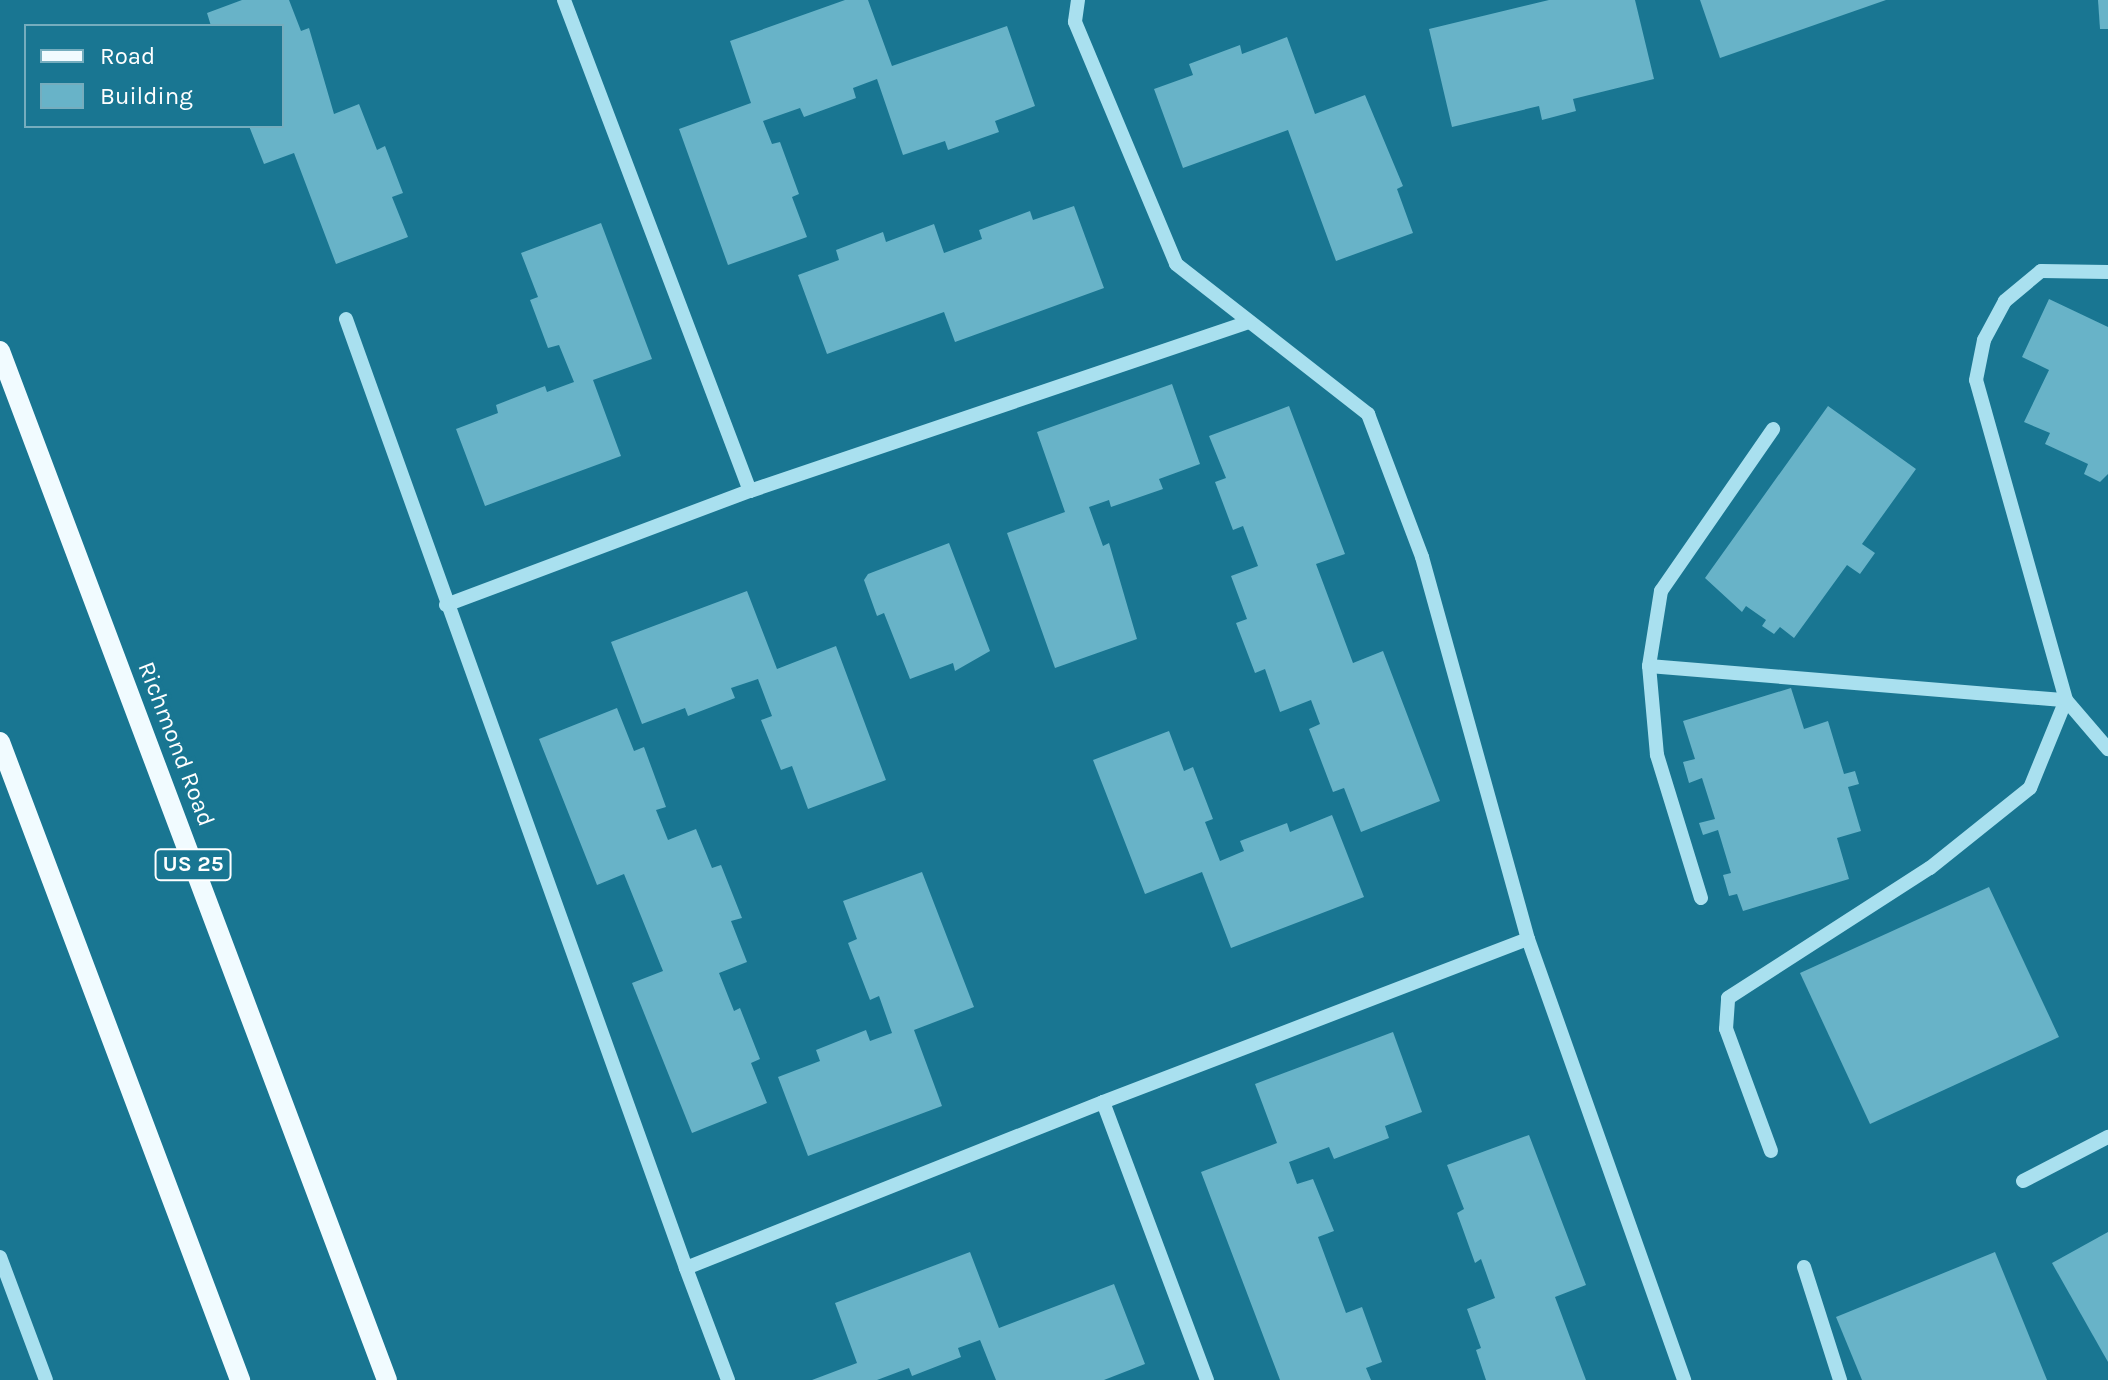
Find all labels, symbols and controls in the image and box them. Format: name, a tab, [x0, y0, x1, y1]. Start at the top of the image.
legend	[24, 24, 284, 128]
text: Road	[100, 42, 155, 70]
text: Building	[100, 82, 193, 110]
street label: Richmond Road	[131, 658, 221, 830]
road number: US 25	[153, 847, 233, 883]

